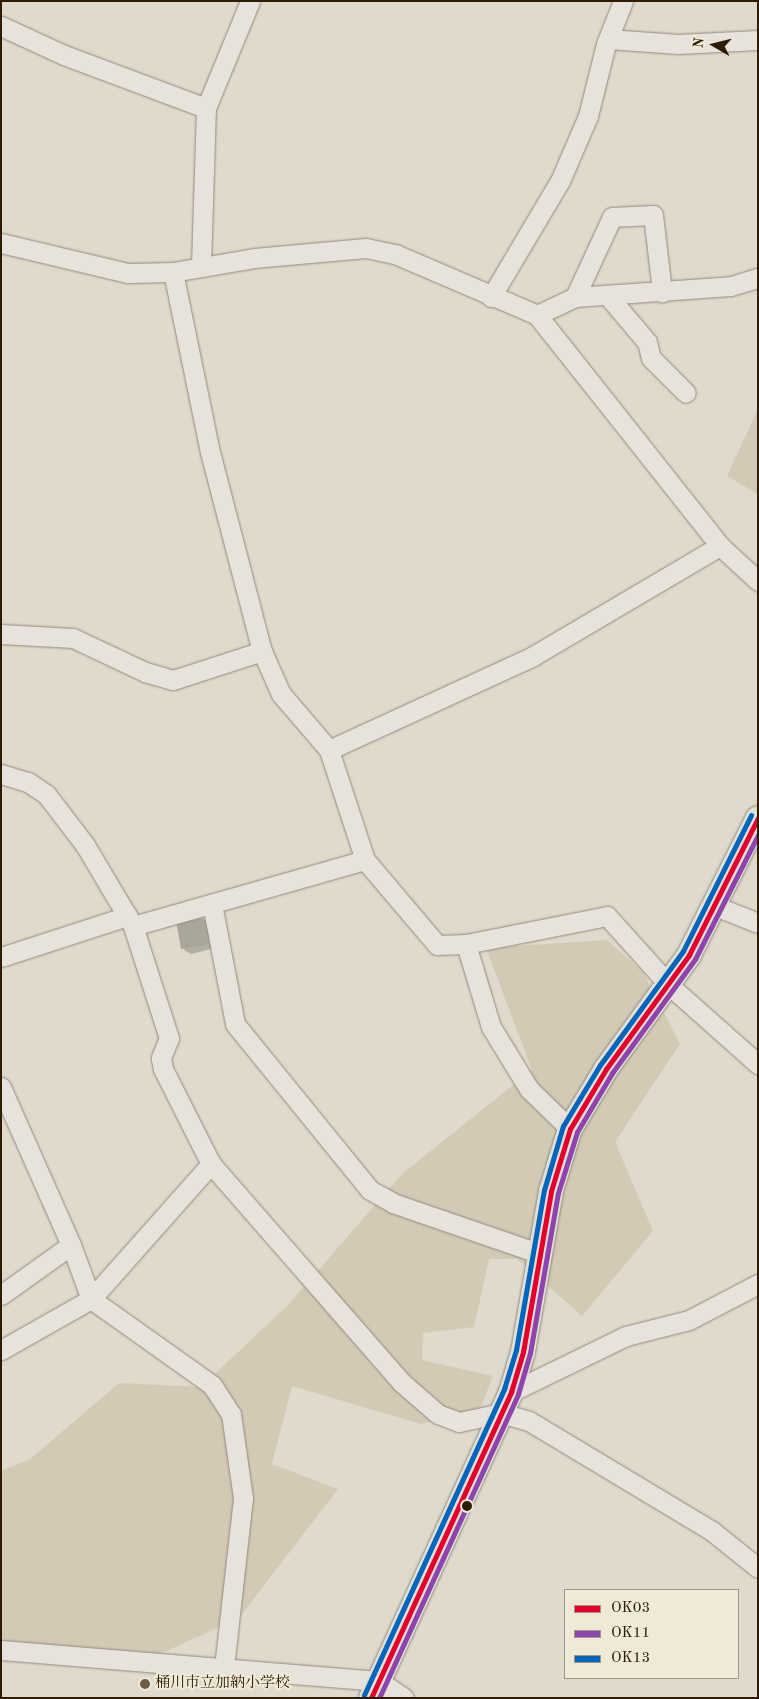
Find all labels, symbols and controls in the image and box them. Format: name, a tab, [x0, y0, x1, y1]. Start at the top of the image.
north arrow	[689, 20, 739, 70]
text: N	[691, 37, 707, 49]
unlabelled marker	[462, 1501, 472, 1511]
legend	[564, 1589, 739, 1679]
text: OK03	[611, 1601, 650, 1616]
text: OK11	[611, 1626, 650, 1641]
text: OK13	[611, 1651, 650, 1666]
place label: 桶川市立加納小学校	[155, 1675, 290, 1693]
marker: 桶川市立加納小学校	[139, 1678, 151, 1690]

